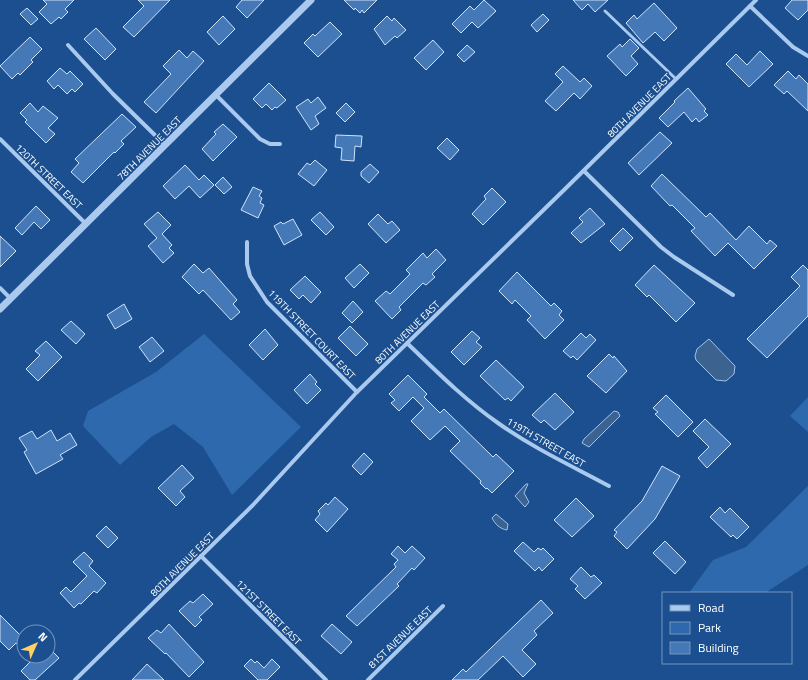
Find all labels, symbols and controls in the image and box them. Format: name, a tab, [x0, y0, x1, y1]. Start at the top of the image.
street label: 80TH AVENUE EAST	[604, 69, 675, 141]
street label: 78TH AVENUE EAST	[114, 112, 185, 184]
street label: 120TH STREET EAST	[12, 140, 86, 213]
street label: 119TH STREET COURT EAST	[264, 286, 359, 383]
street label: 80TH AVENUE EAST	[371, 297, 444, 367]
street label: 119TH STREET EAST	[504, 414, 588, 471]
street label: 80TH AVENUE EAST	[147, 528, 218, 600]
street label: 121ST STREET EAST	[233, 576, 305, 649]
legend	[662, 592, 792, 664]
text: Road	[698, 598, 724, 617]
street label: 81ST AVENUE EAST	[365, 602, 436, 672]
text: Park	[698, 618, 721, 637]
north arrow	[16, 624, 56, 664]
text: N	[35, 629, 51, 645]
text: Building	[698, 638, 739, 657]

